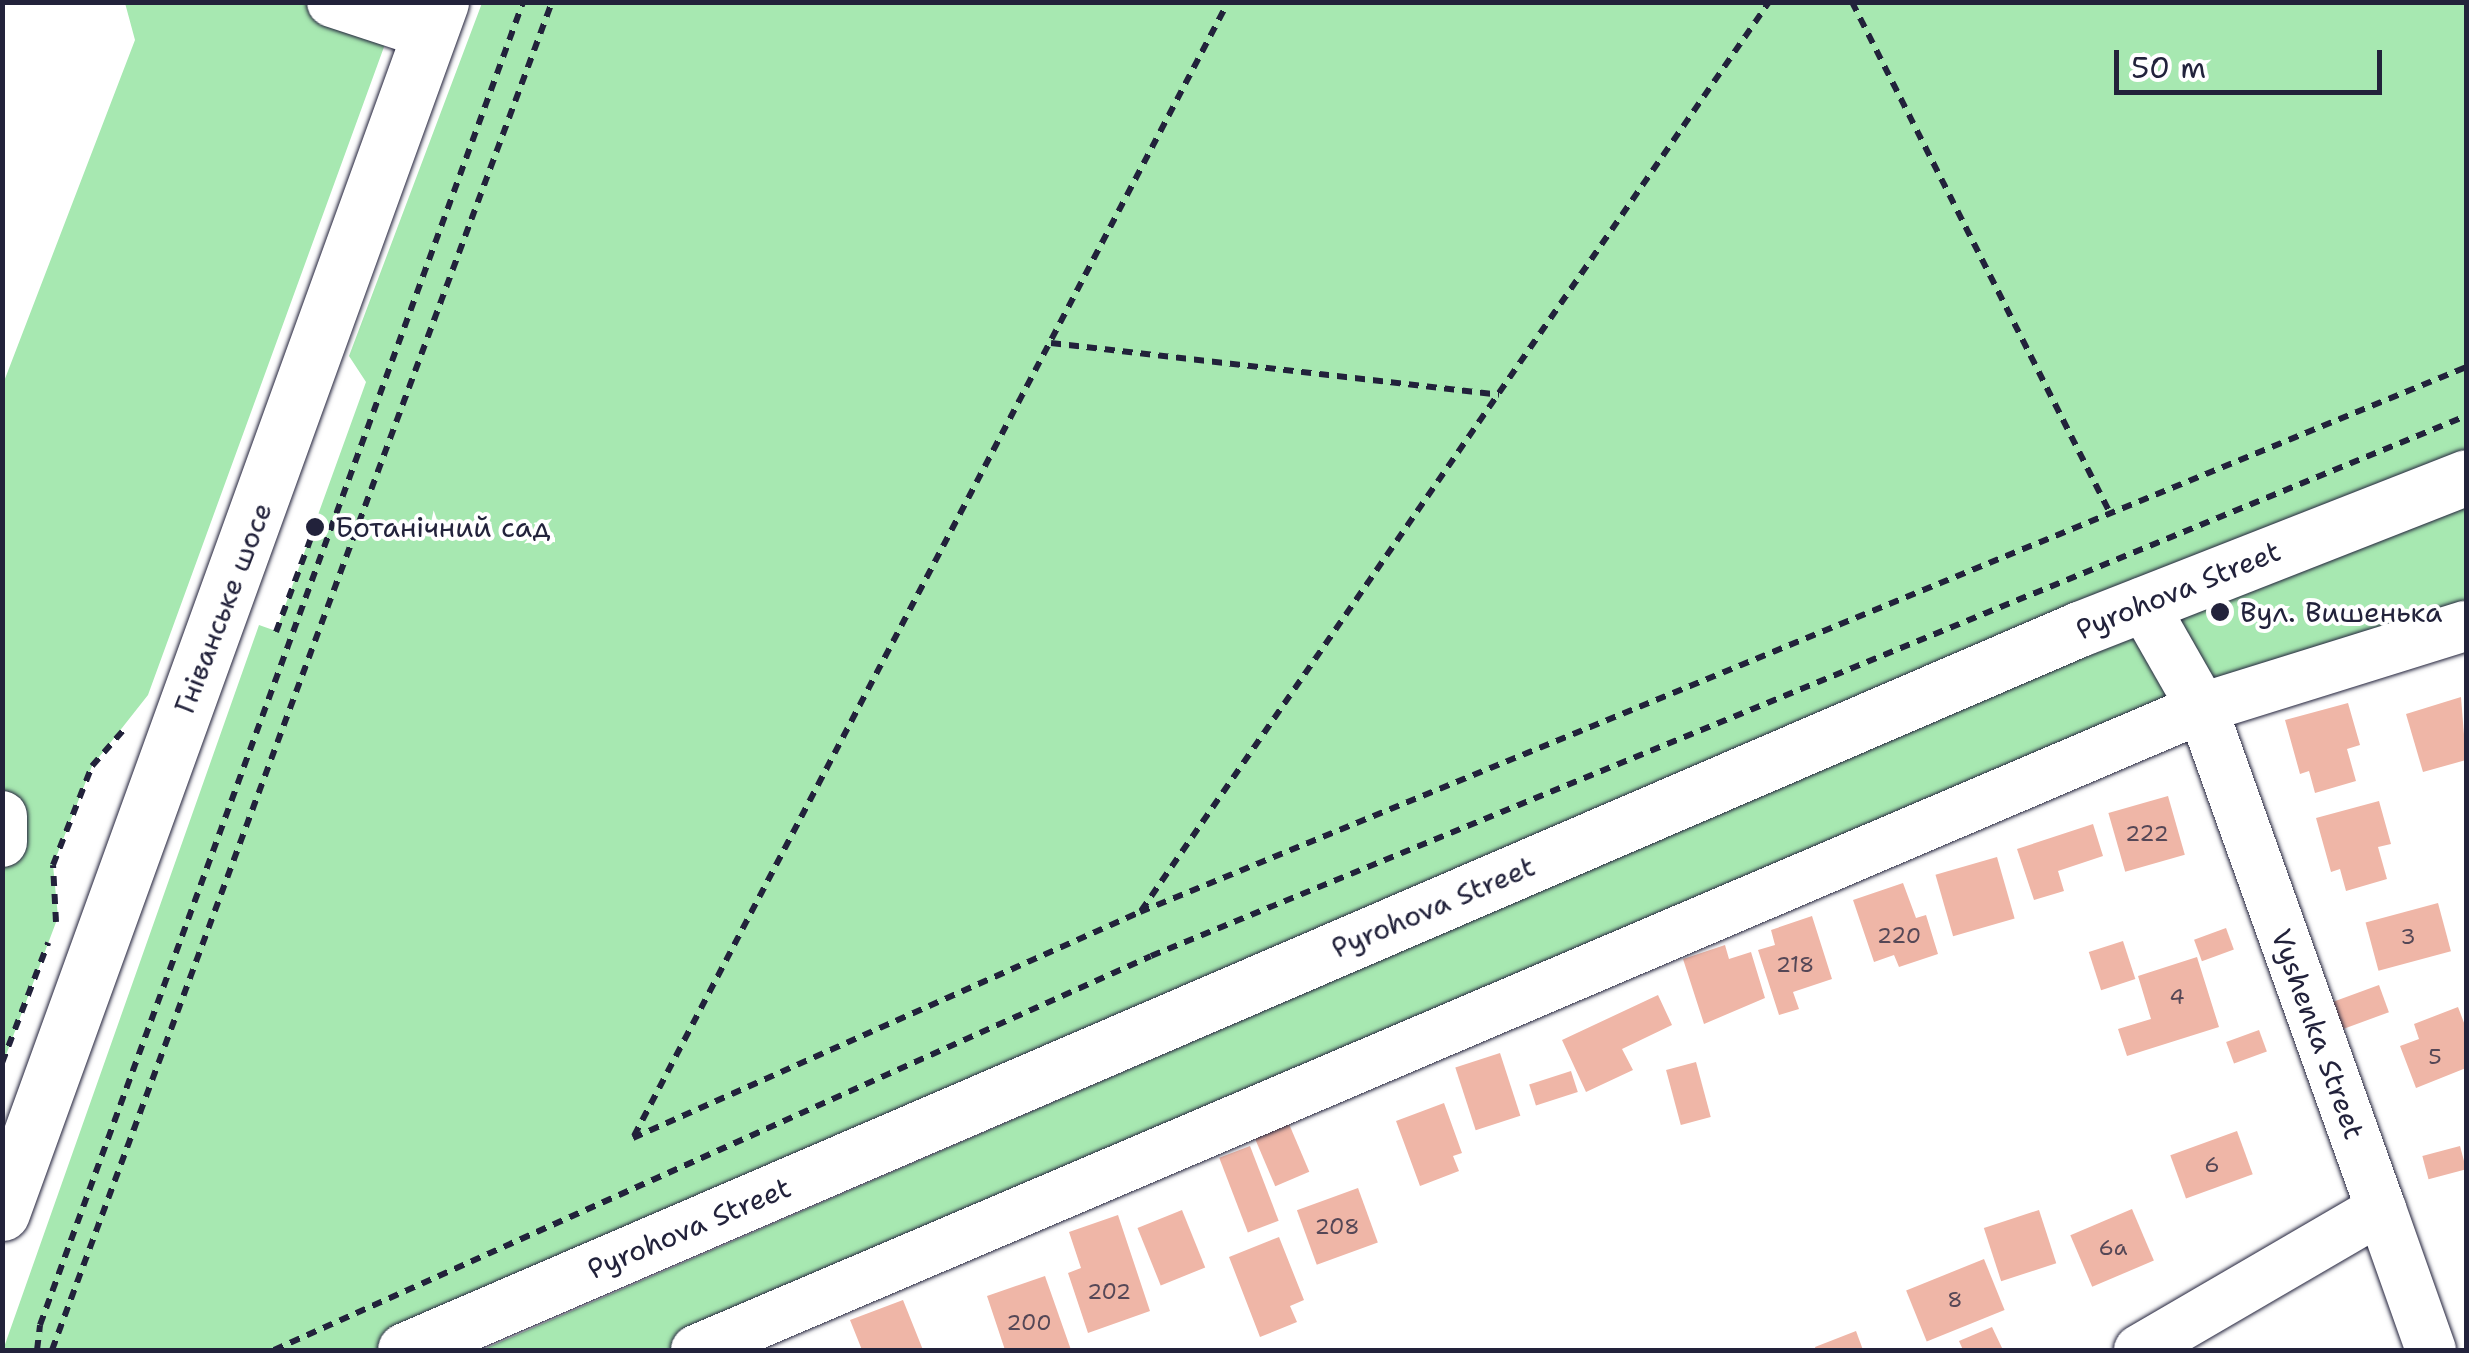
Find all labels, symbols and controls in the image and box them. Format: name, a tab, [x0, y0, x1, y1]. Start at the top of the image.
scale bar	[2119, 30, 2386, 92]
text: 50 m	[2131, 47, 2206, 88]
street label: Гніванське шосе	[167, 498, 279, 718]
place label: Ботанічний сад	[335, 510, 550, 544]
marker: Ботанічний сад	[304, 516, 326, 538]
street label: Pyrohova Street	[2071, 534, 2285, 646]
place label: Вул. Вишенька	[2240, 595, 2442, 629]
marker: Вул. Вишенька	[2209, 601, 2231, 623]
house number: 222	[2125, 821, 2169, 847]
street label: Pyrohova Street	[1326, 849, 1540, 965]
house number: 220	[1877, 923, 1921, 949]
street label: Vyshenka Street	[2264, 924, 2372, 1144]
house number: 3	[2400, 924, 2416, 950]
house number: 218	[1776, 952, 1814, 978]
house number: 4	[2169, 984, 2185, 1010]
house number: 5	[2428, 1044, 2442, 1070]
house number: 6	[2204, 1152, 2220, 1178]
street label: Pyrohova Street	[582, 1170, 796, 1286]
house number: 208	[1314, 1214, 1360, 1240]
house number: 6а	[2098, 1235, 2128, 1261]
house number: 202	[1087, 1279, 1131, 1305]
house number: 8	[1947, 1287, 1963, 1313]
house number: 200	[1006, 1310, 1052, 1336]

